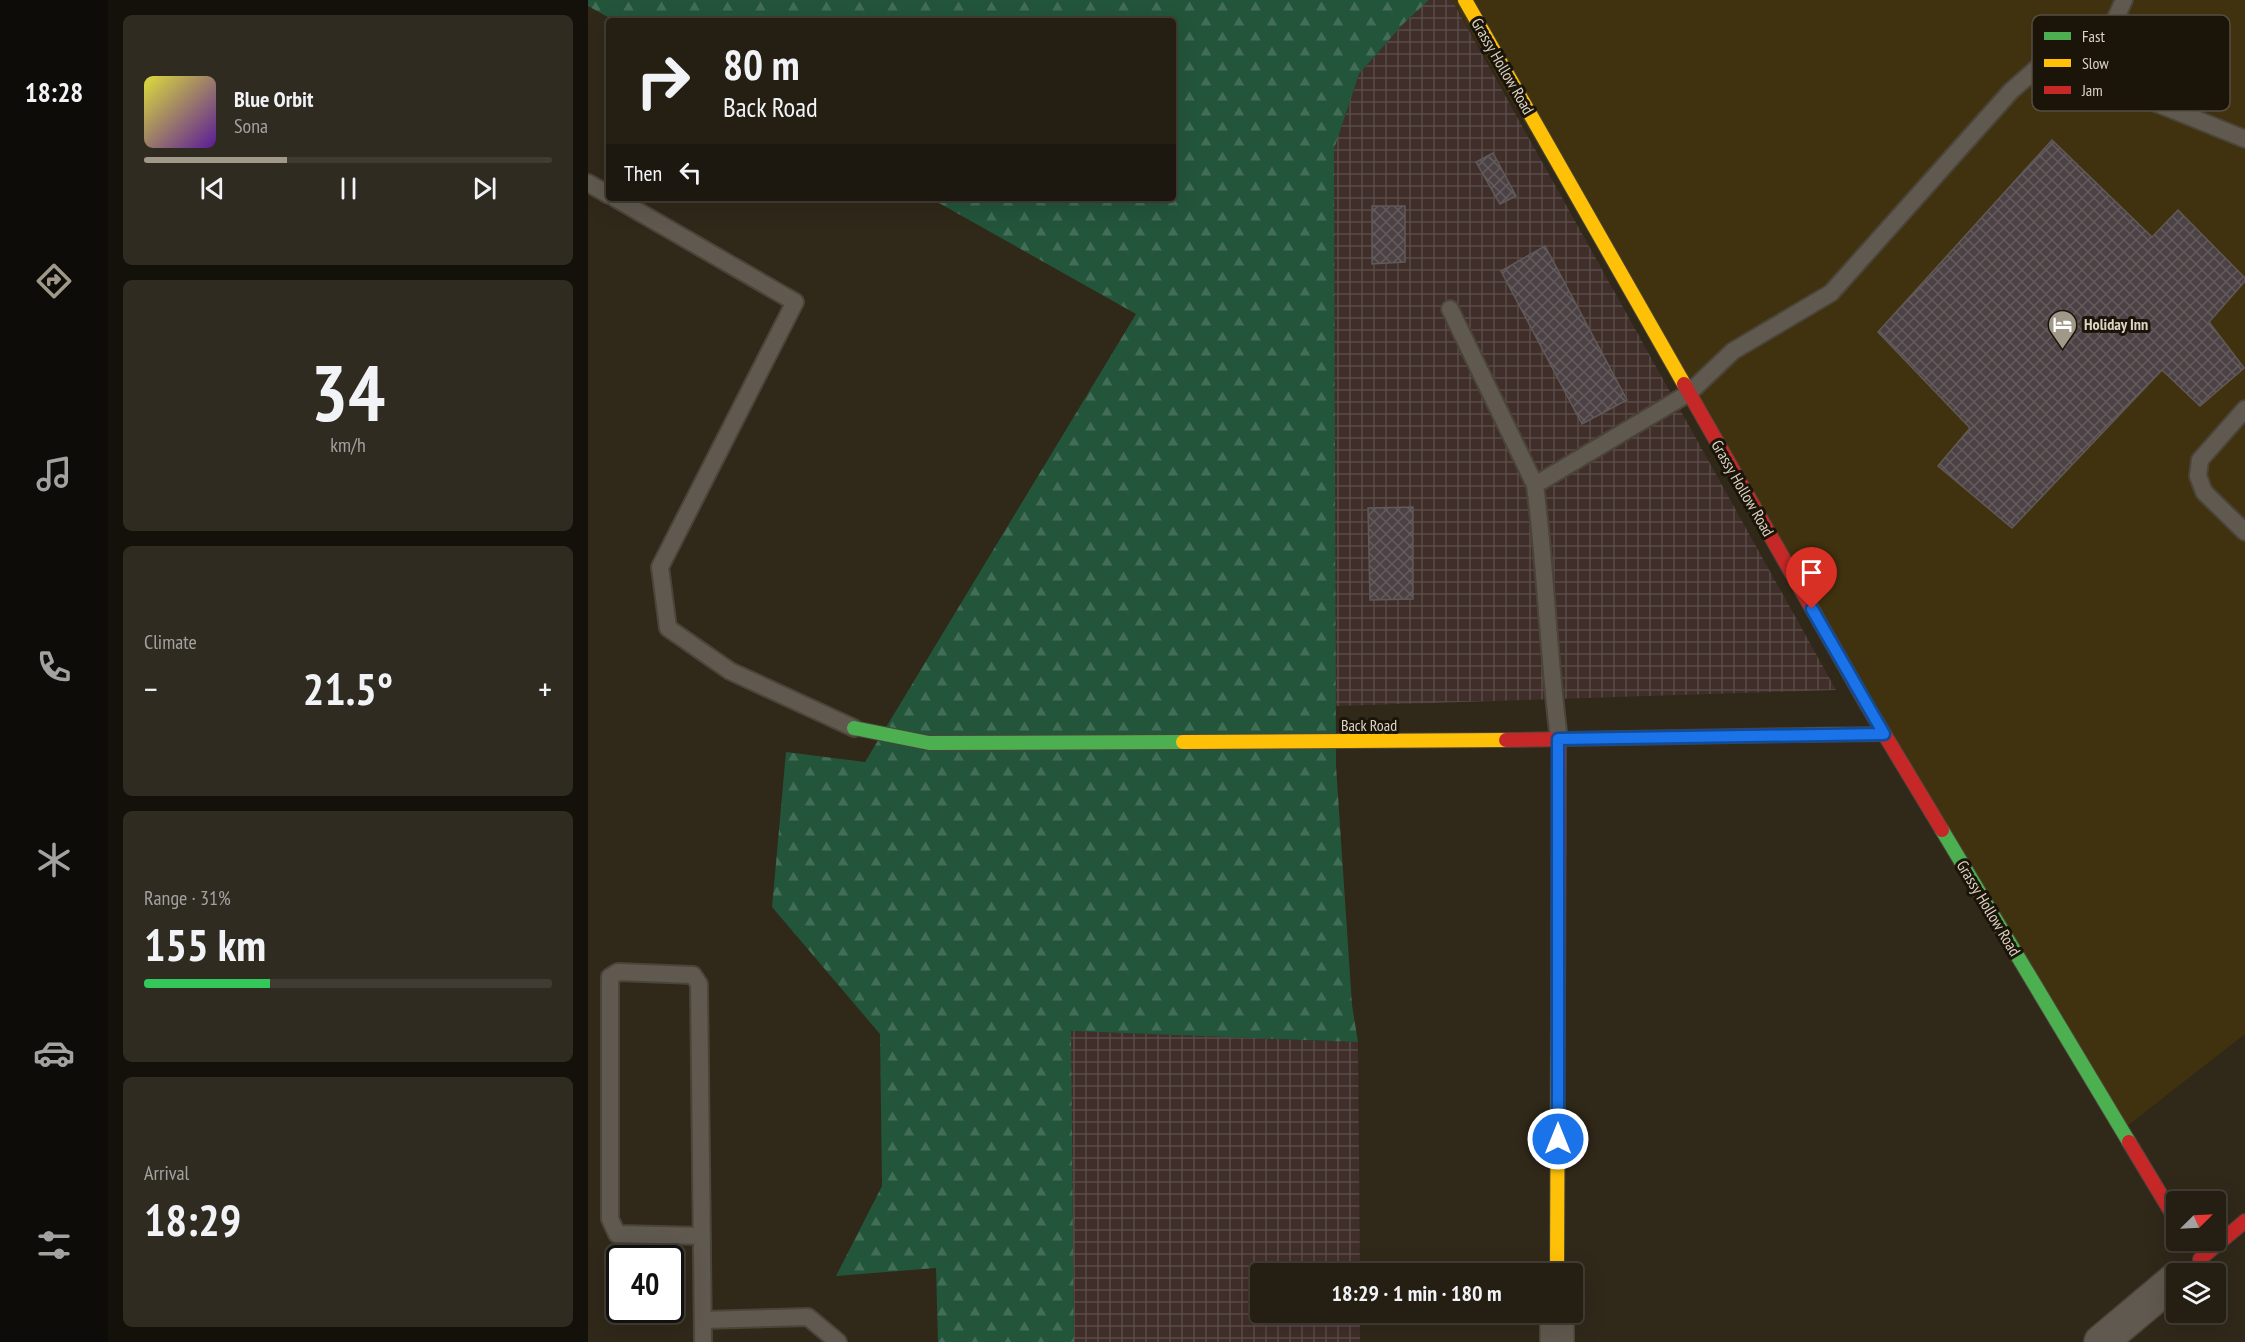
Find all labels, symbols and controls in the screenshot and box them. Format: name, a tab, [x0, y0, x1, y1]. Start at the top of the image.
street label: Grassy Hollow Road	[1467, 14, 1539, 118]
legend	[2032, 15, 2230, 111]
text: Fast	[2082, 26, 2105, 46]
text: 80 m	[723, 37, 800, 92]
icon: right	[624, 42, 702, 120]
text: Slow	[2082, 53, 2109, 73]
text: 18:28	[25, 75, 83, 109]
text: Jam	[2081, 80, 2103, 100]
text: Blue Orbit	[234, 85, 313, 113]
text: Back Road	[723, 90, 818, 124]
text: Sona	[234, 113, 268, 139]
icon: left	[674, 156, 707, 189]
text: Then	[624, 159, 662, 187]
icon: previous	[196, 172, 229, 205]
icon: pause	[332, 172, 365, 205]
icon: next	[468, 172, 501, 205]
icon: directions	[33, 260, 75, 302]
hotel icon: Holiday Inn	[2047, 308, 2079, 350]
place label: Holiday Inn	[2084, 314, 2148, 334]
text: 34	[311, 342, 385, 443]
text: km/h	[330, 432, 366, 458]
street label: Grassy Hollow Road	[1707, 436, 1779, 540]
icon: music	[33, 453, 75, 495]
pin	[1786, 547, 1837, 609]
icon: arrive	[1795, 556, 1828, 589]
text: Climate	[144, 629, 197, 655]
icon: phone	[33, 646, 75, 688]
text: 21.5°	[303, 659, 393, 717]
text: −	[144, 667, 158, 710]
text: +	[538, 667, 552, 710]
street label: Back Road	[1341, 715, 1397, 735]
icon: climate	[33, 839, 75, 881]
street label: Grassy Hollow Road	[1953, 857, 2025, 959]
text: Range · 31%	[144, 885, 231, 911]
text: 155 km	[144, 915, 266, 973]
icon: car	[33, 1032, 75, 1074]
position arrow	[1526, 1107, 1590, 1171]
text: Arrival	[144, 1160, 189, 1186]
text: 18:29	[144, 1190, 241, 1248]
north arrow	[2166, 1191, 2226, 1251]
map controls	[2166, 1191, 2226, 1323]
icon: filters	[33, 1224, 75, 1266]
speed limit sign: 40	[606, 1245, 684, 1323]
button: layers	[2166, 1263, 2226, 1323]
text: 18:29 · 1 min · 180 m	[1331, 1279, 1502, 1307]

